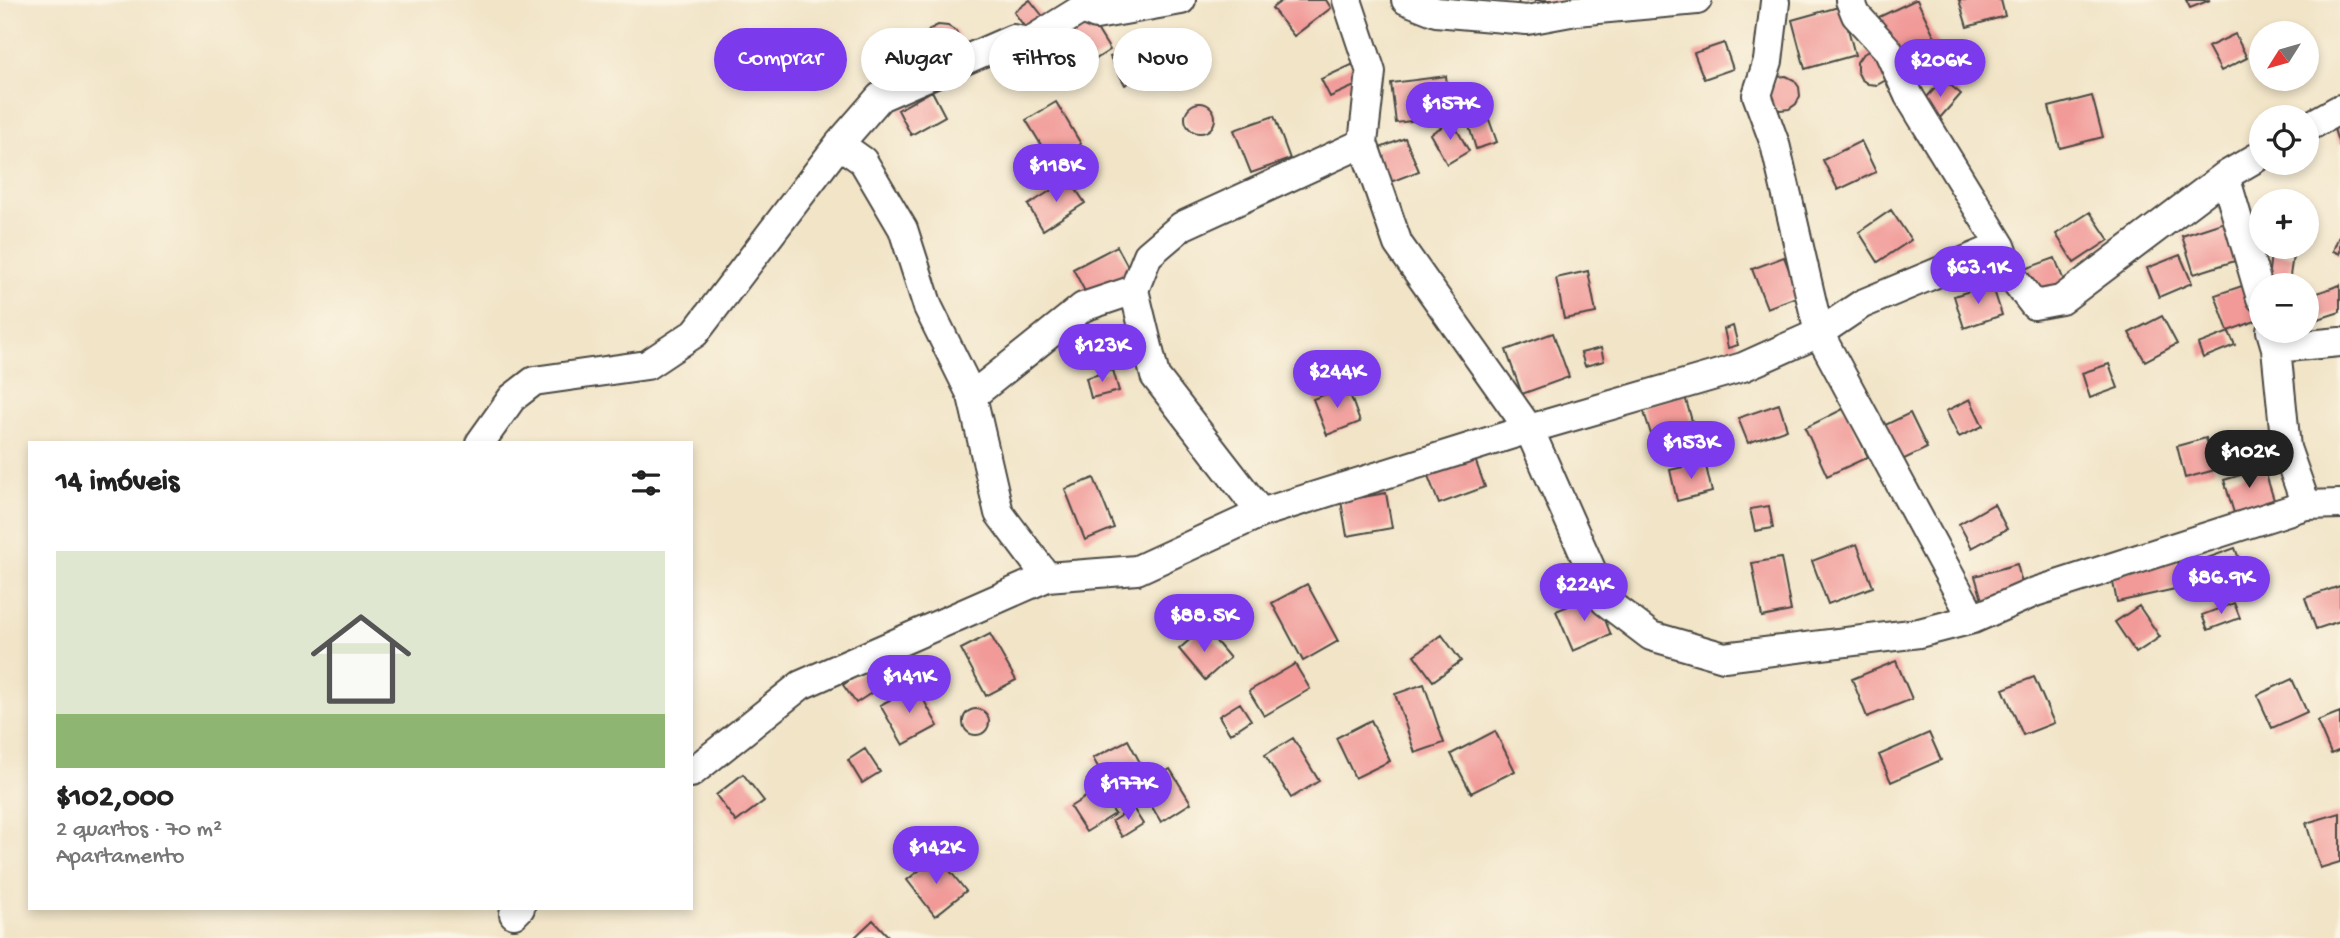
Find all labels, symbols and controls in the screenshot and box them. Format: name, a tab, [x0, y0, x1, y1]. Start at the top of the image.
north arrow	[2249, 21, 2319, 91]
map controls	[2249, 21, 2319, 343]
chip: Comprar	[714, 28, 847, 91]
chip: Alugar	[861, 28, 975, 91]
chip: Filtros	[989, 28, 1099, 91]
chip: Novo	[1113, 28, 1212, 91]
pin: $206K	[1891, 40, 1989, 99]
text: $206K	[1911, 48, 1970, 75]
pin: $157K	[1401, 82, 1499, 142]
text: $157K	[1422, 91, 1478, 118]
button: locate	[2249, 105, 2319, 175]
pin: $118K	[1007, 144, 1105, 204]
text: $118K	[1029, 153, 1083, 180]
button: +	[2249, 189, 2319, 259]
pin: $63.1K	[1921, 246, 2035, 306]
text: $63.1K	[1946, 255, 2010, 282]
button: −	[2249, 273, 2319, 343]
pin: $123K	[1053, 324, 1151, 384]
text: $123K	[1074, 333, 1130, 360]
pin: $244K	[1288, 350, 1386, 410]
text: $244K	[1309, 359, 1365, 386]
pin: $153K	[1642, 421, 1740, 481]
text: $153K	[1663, 430, 1719, 457]
pin: $102K	[2200, 430, 2298, 490]
text: $102K	[2221, 439, 2277, 466]
icon: filters	[627, 464, 665, 502]
text: 14 imóveis	[56, 466, 179, 501]
pin: $86.9K	[2164, 556, 2278, 616]
pin: $224K	[1535, 564, 1633, 623]
text: $86.9K	[2188, 565, 2254, 592]
text: $224K	[1556, 572, 1612, 599]
pin: $88.5K	[1147, 594, 1261, 654]
icon: home	[298, 596, 424, 722]
text: $88.5K	[1170, 603, 1238, 630]
pin: $141K	[860, 656, 958, 715]
text: $141K	[883, 664, 935, 691]
pin: $177K	[1079, 762, 1177, 822]
text: $177K	[1100, 771, 1156, 798]
text: $102,000	[56, 782, 174, 817]
text: 2 quartos · 70 m²	[56, 817, 222, 844]
pin: $142K	[887, 826, 985, 886]
text: $142K	[909, 835, 963, 862]
text: Apartamento	[56, 844, 184, 871]

